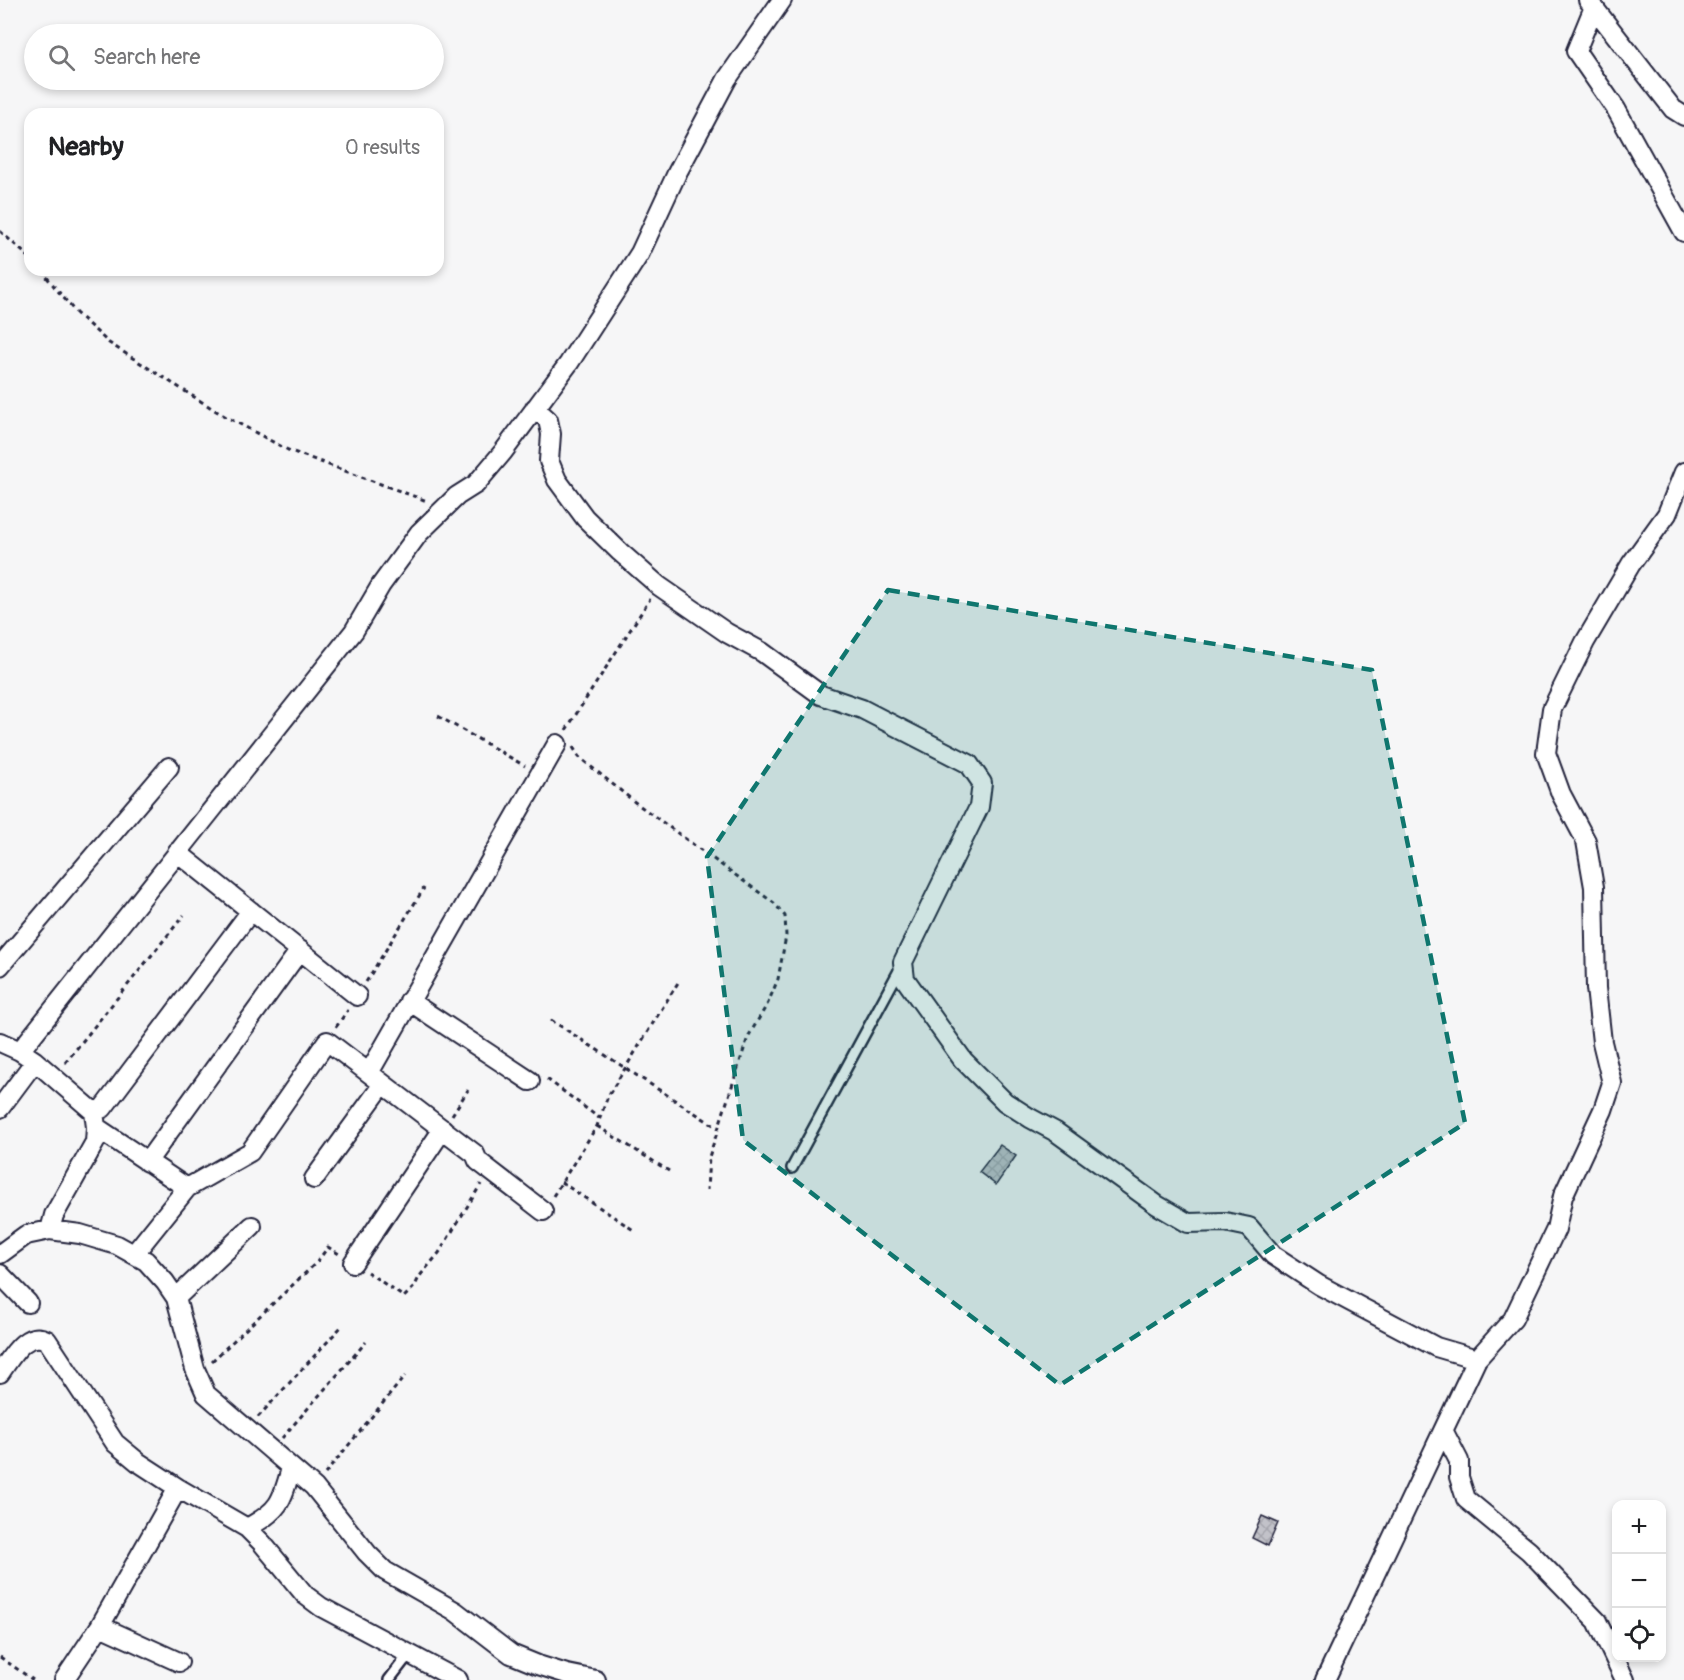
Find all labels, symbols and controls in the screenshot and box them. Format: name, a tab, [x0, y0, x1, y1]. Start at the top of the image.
search box	[24, 24, 444, 90]
icon: search	[45, 41, 78, 74]
text: Search here	[93, 43, 200, 71]
text: Nearby	[48, 131, 124, 163]
text: 0 results	[345, 135, 420, 160]
map controls	[1612, 1500, 1666, 1662]
button: +	[1612, 1500, 1666, 1554]
button: −	[1612, 1554, 1666, 1608]
button: locate	[1612, 1608, 1666, 1662]

